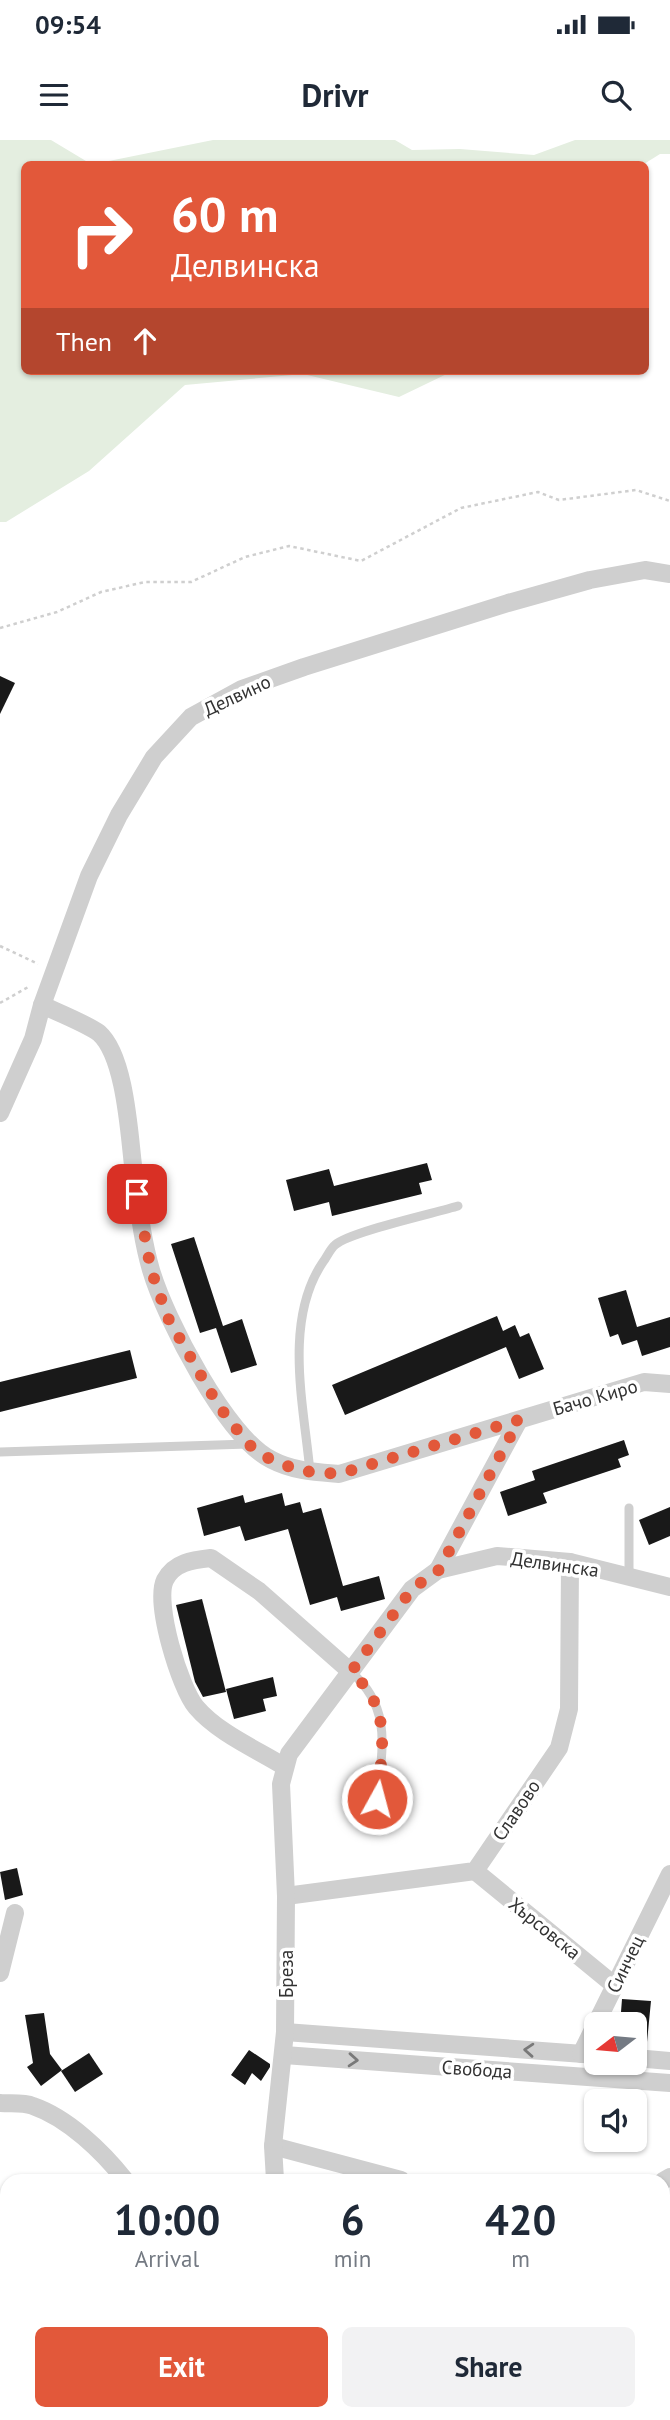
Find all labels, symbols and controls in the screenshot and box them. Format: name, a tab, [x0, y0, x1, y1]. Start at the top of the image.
text: 09:54	[35, 8, 101, 41]
text: Drivr	[301, 74, 369, 116]
icon: menu	[35, 76, 73, 114]
icon: search	[597, 76, 635, 114]
text: 60 m	[171, 182, 278, 246]
icon: right	[56, 189, 147, 280]
text: Делвинска	[171, 244, 320, 286]
icon: ahead	[126, 322, 164, 360]
text: Then	[56, 325, 112, 358]
street label: Делвино	[200, 669, 274, 721]
pin	[107, 1164, 167, 1224]
icon: arrive	[118, 1175, 156, 1213]
street label: Бачо Киро	[550, 1373, 640, 1421]
street label: Делвинска	[510, 1546, 600, 1582]
position arrow	[340, 1762, 414, 1836]
street label: Славово	[487, 1775, 545, 1845]
street label: Хърсовска	[504, 1892, 586, 1964]
street label: Синчец	[601, 1931, 649, 1997]
street label: Бреза	[274, 1950, 298, 1998]
north arrow	[584, 2012, 648, 2076]
map controls	[584, 2012, 647, 2152]
one-way arrow	[523, 2043, 534, 2058]
one-way arrow	[347, 2052, 358, 2067]
street label: Свобода	[441, 2055, 513, 2083]
button: sound	[584, 2089, 647, 2152]
text: 10:00	[114, 2192, 220, 2247]
text: 6	[341, 2192, 364, 2247]
text: 420	[485, 2192, 556, 2247]
text: Arrival	[135, 2244, 199, 2273]
text: min	[334, 2244, 371, 2273]
text: m	[511, 2244, 530, 2273]
button: Exit	[35, 2327, 328, 2407]
button: Share	[342, 2327, 635, 2407]

